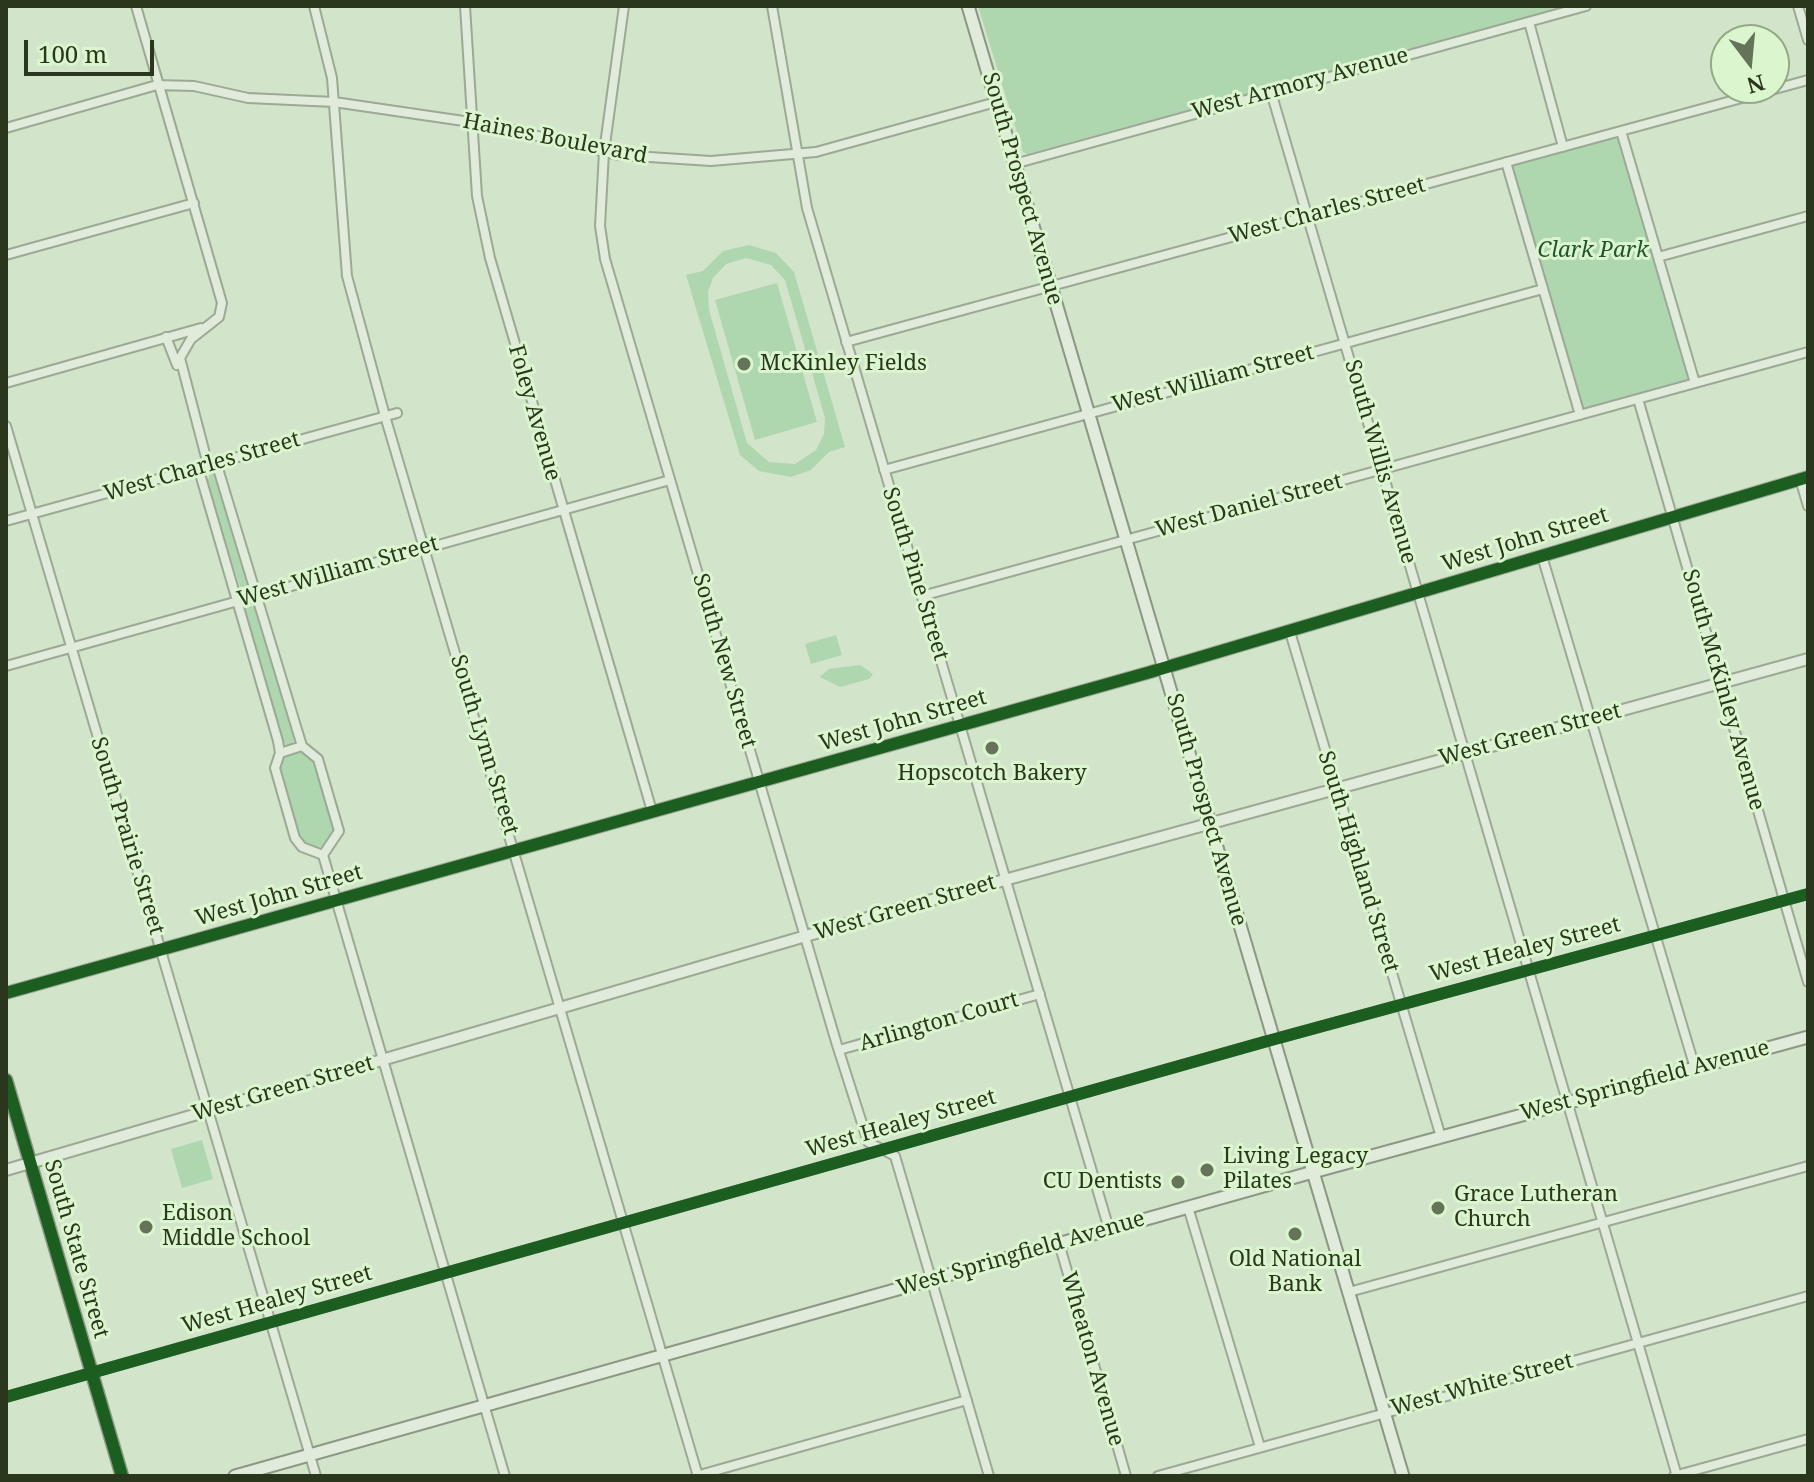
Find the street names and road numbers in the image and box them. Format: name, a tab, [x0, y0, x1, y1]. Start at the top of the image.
street label: West Armory Avenue	[1189, 42, 1411, 126]
street label: South Prospect Avenue	[976, 70, 1068, 308]
street label: Haines Boulevard	[461, 108, 649, 170]
street label: West Charles Street	[1226, 172, 1428, 250]
street label: West William Street	[1109, 339, 1317, 419]
street label: Foley Avenue	[502, 342, 566, 484]
street label: South Willis Avenue	[1338, 357, 1422, 567]
street label: West Charles Street	[101, 426, 303, 508]
street label: West Daniel Street	[1153, 468, 1345, 544]
street label: South Pine Street	[876, 484, 954, 664]
street label: West John Street	[1439, 502, 1611, 578]
street label: West William Street	[234, 531, 442, 613]
street label: South McKinley Avenue	[1676, 566, 1770, 814]
street label: South New Street	[686, 571, 762, 751]
street label: South Lynn Street	[444, 652, 524, 838]
street label: West John Street	[816, 685, 990, 757]
street label: South Prospect Avenue	[1160, 691, 1252, 929]
street label: West Green Street	[1436, 698, 1624, 772]
street label: South Prairie Street	[84, 734, 170, 938]
street label: South Highland Street	[1312, 748, 1404, 976]
street label: West John Street	[192, 860, 366, 932]
street label: West Green Street	[811, 869, 999, 947]
street label: West Healey Street	[1427, 912, 1623, 988]
street label: Arlington Court	[856, 987, 1022, 1057]
street label: West Springfield Avenue	[1518, 1035, 1772, 1127]
street label: West Green Street	[189, 1050, 377, 1128]
street label: West Healey Street	[803, 1084, 999, 1164]
street label: South State Street	[38, 1157, 114, 1341]
street label: West Springfield Avenue	[894, 1206, 1148, 1302]
street label: West Healey Street	[179, 1260, 375, 1340]
street label: Wheaton Avenue	[1054, 1269, 1130, 1449]
street label: West White Street	[1388, 1348, 1576, 1422]

